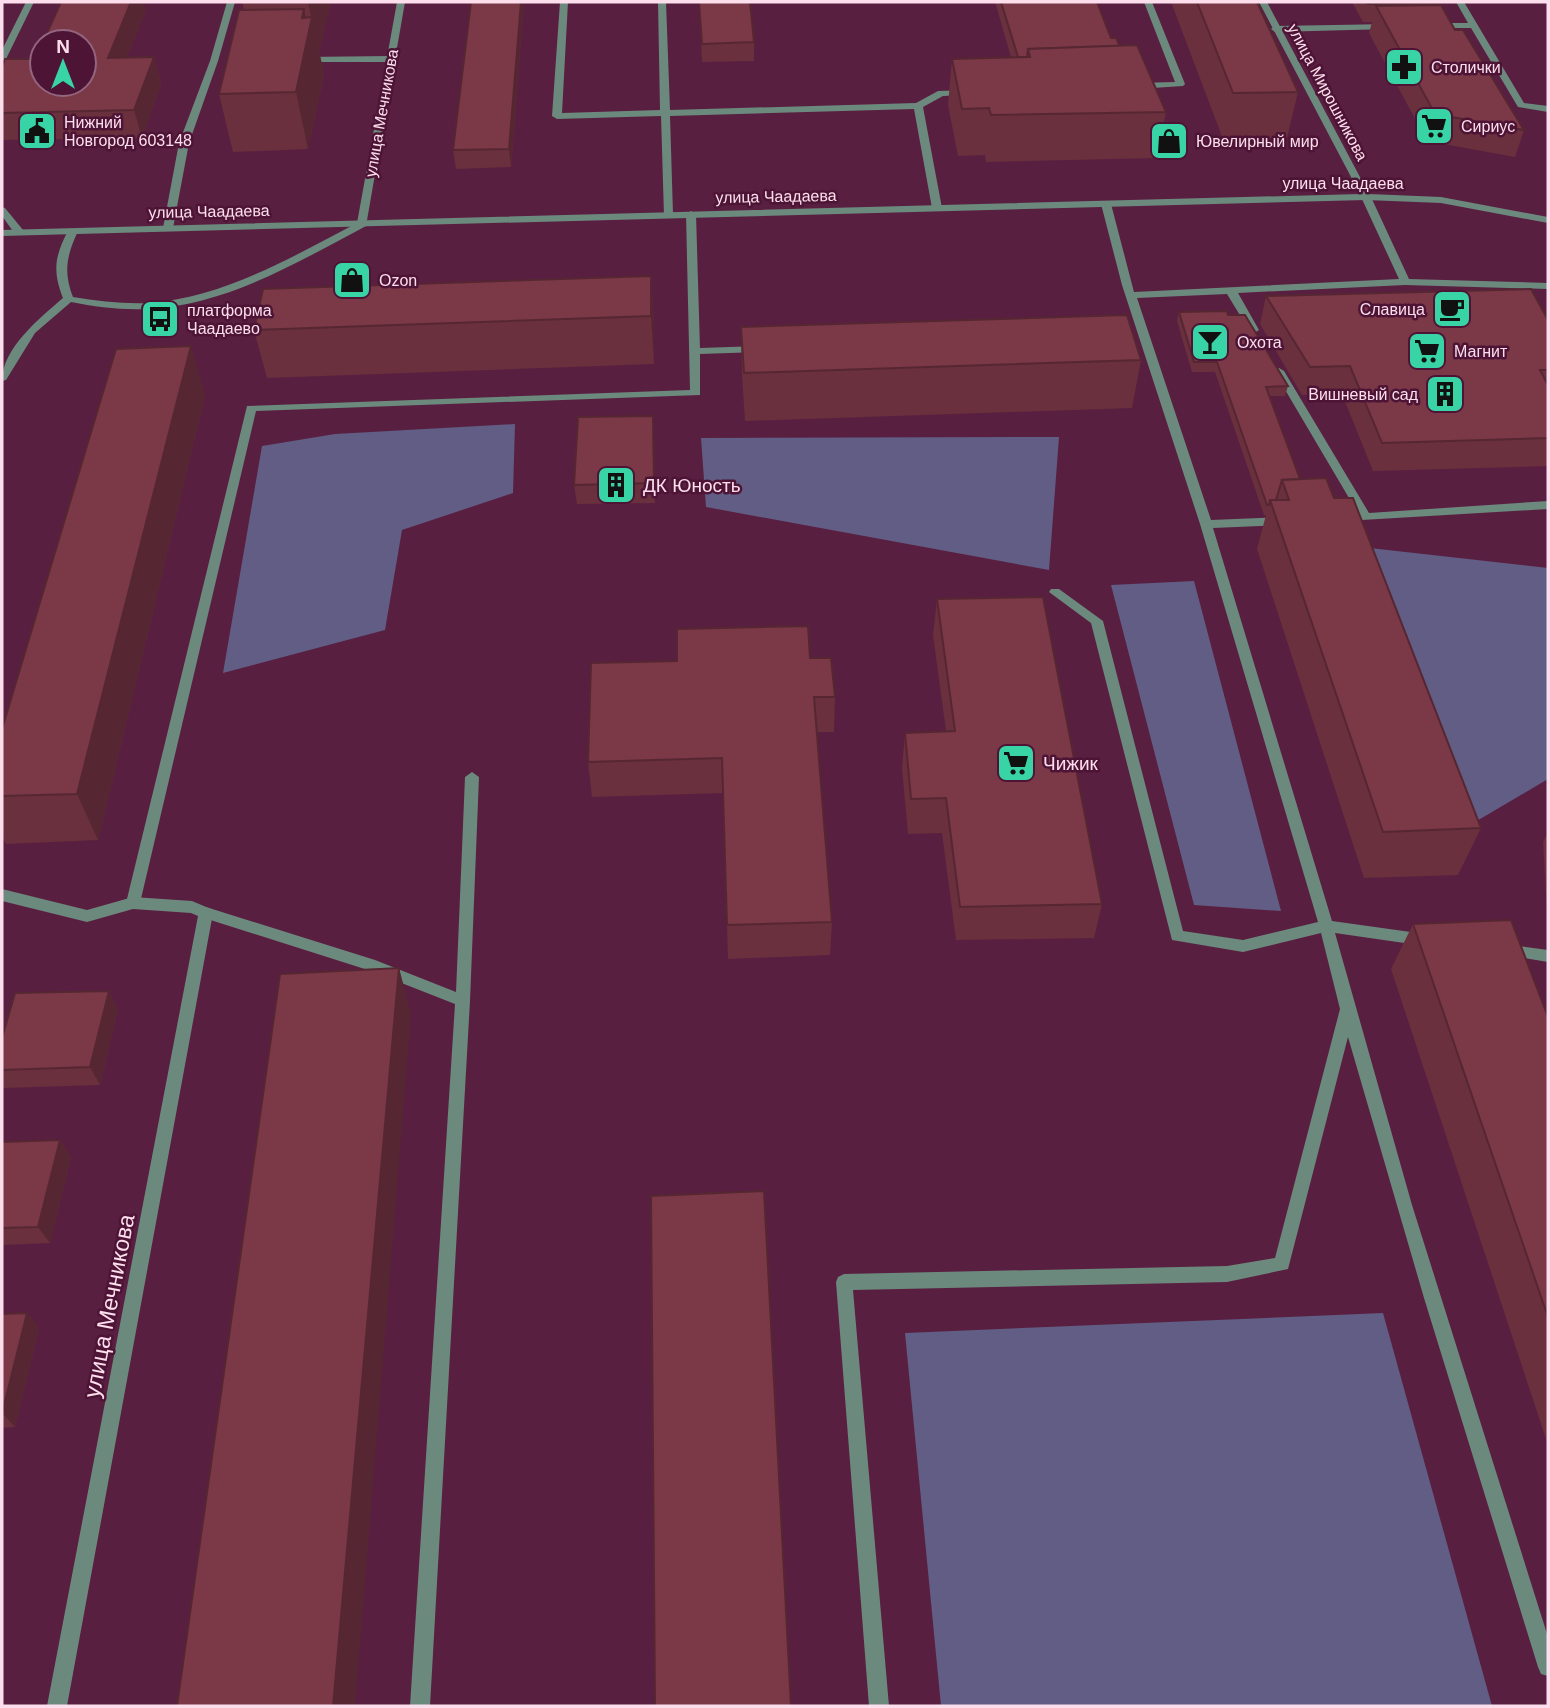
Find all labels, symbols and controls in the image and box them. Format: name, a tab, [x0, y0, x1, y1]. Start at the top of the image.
street label: улица Мирошникова	[1284, 21, 1371, 164]
north arrow	[28, 28, 98, 98]
text: N	[56, 36, 70, 57]
pharmacy icon: Столички	[1383, 46, 1425, 88]
street label: улица Мечникова	[362, 48, 401, 178]
place label: Столички	[1431, 59, 1501, 76]
supermarket icon: Сириус	[1413, 105, 1455, 147]
public building icon: Нижний Новгород 603148	[16, 110, 58, 152]
place label: Нижний Новгород 603148	[64, 114, 192, 149]
place label: Сириус	[1461, 118, 1515, 135]
shop icon: Ювелирный мир	[1148, 120, 1190, 162]
place label: Ювелирный мир	[1196, 133, 1319, 150]
street label: улица Чаадаева	[1282, 175, 1404, 192]
street label: улица Чаадаева	[715, 187, 837, 206]
street label: улица Чаадаева	[148, 202, 270, 221]
shop icon: Ozon	[331, 259, 373, 301]
place label: Ozon	[379, 272, 417, 289]
cafe icon: Славица	[1431, 288, 1473, 330]
bus stop icon: платформа Чаадаево	[139, 298, 181, 340]
place label: Славица	[1360, 301, 1425, 318]
place label: платформа Чаадаево	[187, 302, 272, 337]
bar icon: Охота	[1189, 321, 1231, 363]
supermarket icon: Магнит	[1406, 330, 1448, 372]
place label: Охота	[1237, 334, 1282, 351]
place label: Магнит	[1454, 343, 1508, 360]
building icon: Вишневый сад	[1424, 373, 1466, 415]
place label: Вишневый сад	[1308, 386, 1419, 403]
building icon: ДК Юность	[595, 464, 637, 506]
place label: ДК Юность	[643, 475, 741, 496]
supermarket icon: Чижик	[995, 742, 1037, 784]
place label: Чижик	[1043, 753, 1099, 774]
street label: улица Мечникова	[78, 1212, 140, 1400]

